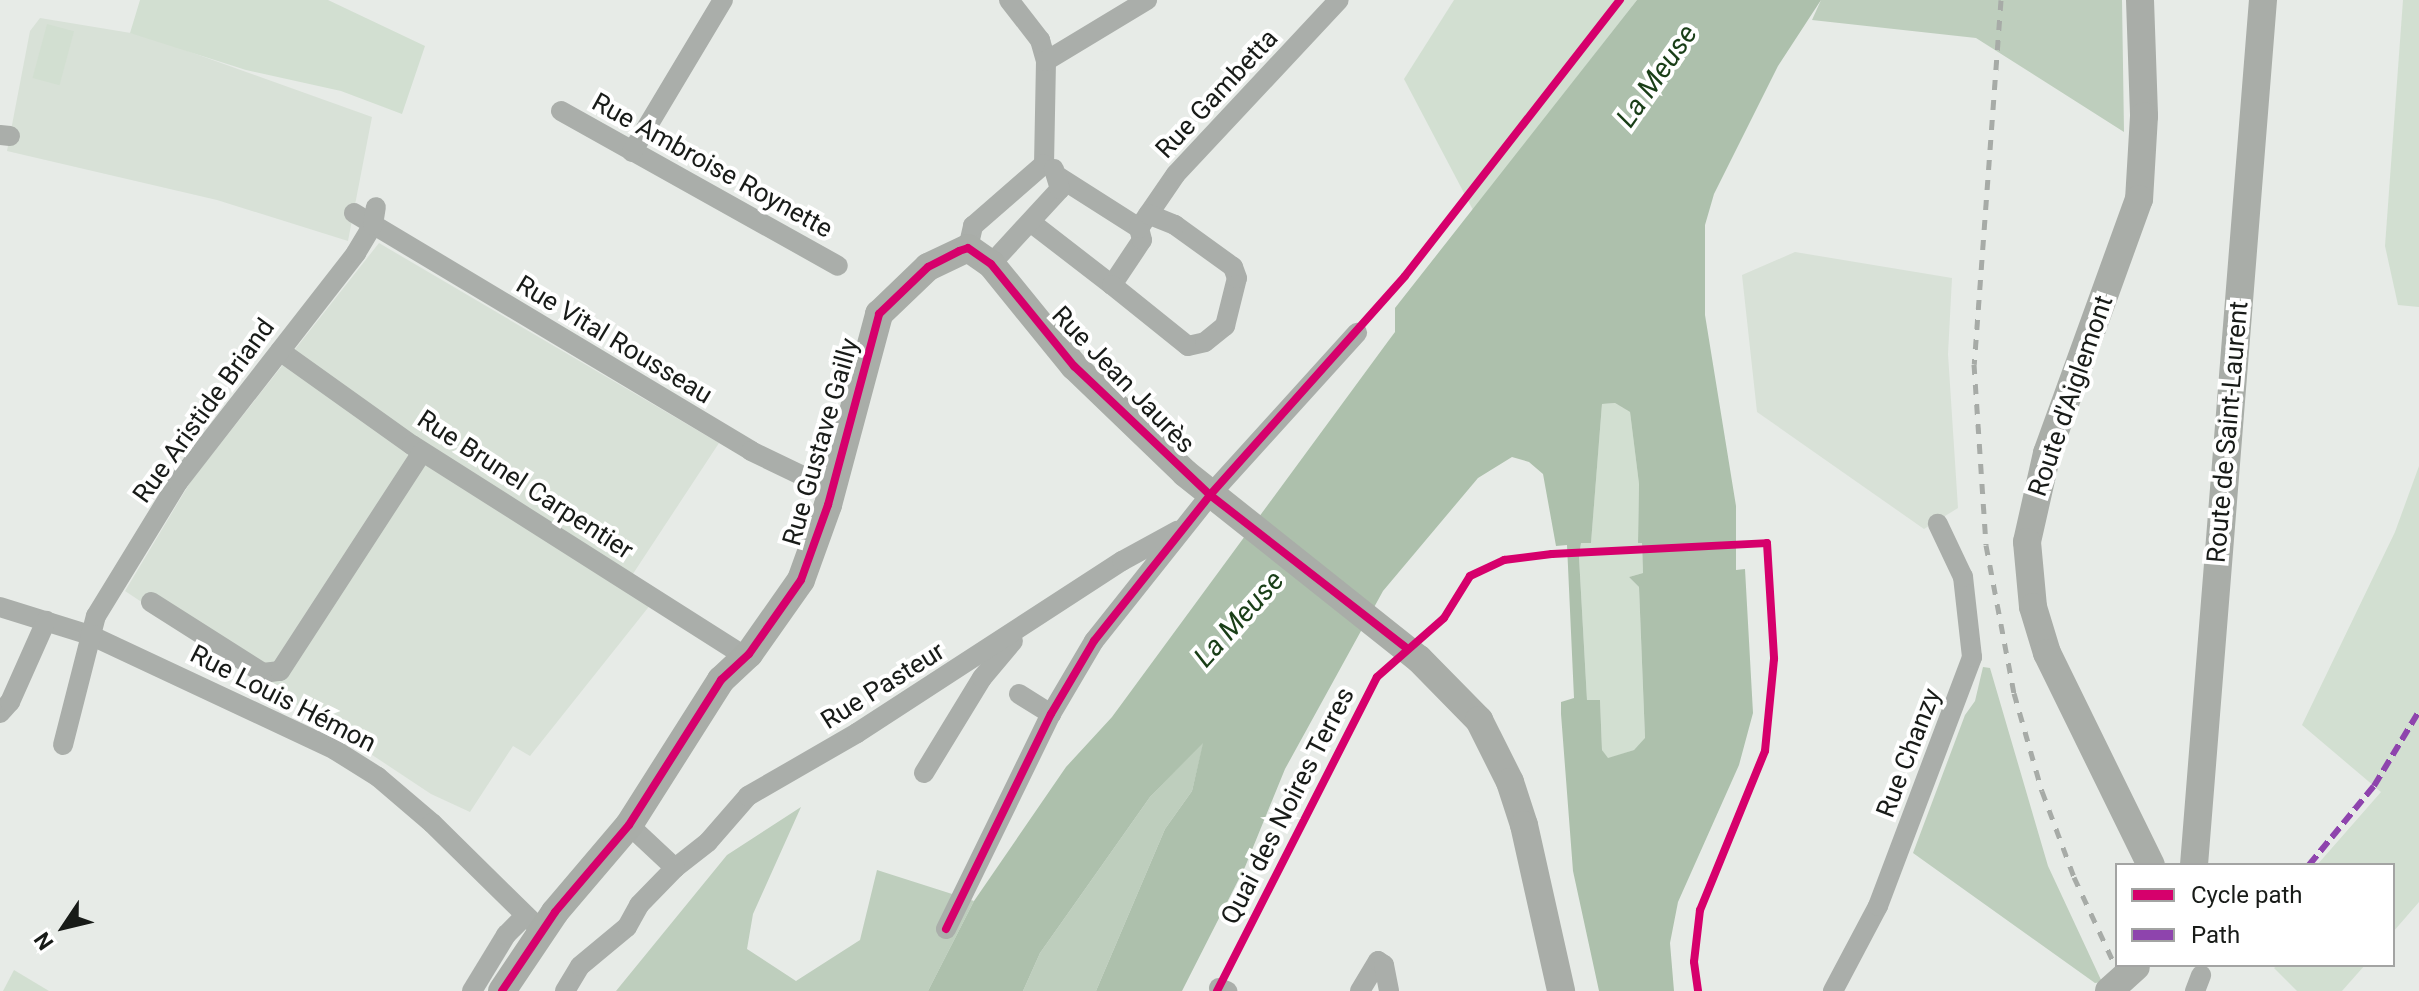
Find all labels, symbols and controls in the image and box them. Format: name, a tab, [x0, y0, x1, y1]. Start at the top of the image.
water label: La Meuse	[1609, 18, 1705, 134]
street label: Rue Gambetta	[1149, 23, 1285, 165]
street label: Rue Ambroise Roynette	[586, 87, 838, 245]
street label: Rue Vital Rousseau	[510, 269, 718, 411]
street label: Route d'Aiglemont	[2022, 292, 2120, 500]
street label: Rue Jean Jaurès	[1045, 300, 1201, 460]
street label: Route de Saint-Laurent	[2201, 300, 2255, 564]
street label: Rue Aristide Briand	[127, 313, 281, 509]
street label: Rue Gustave Gailly	[776, 335, 866, 549]
street label: Rue Brunel Carpentier	[411, 404, 639, 566]
water label: La Meuse	[1187, 564, 1291, 674]
street label: Rue Pasteur	[815, 636, 951, 736]
street label: Rue Louis Hémon	[185, 639, 381, 759]
street label: Quai des Noires Terres	[1215, 682, 1361, 930]
street label: Rue Chanzy	[1870, 684, 1948, 822]
legend	[2115, 863, 2395, 967]
text: Cycle path	[2191, 881, 2303, 909]
north arrow	[24, 887, 104, 967]
text: Path	[2191, 921, 2240, 949]
text: N	[29, 928, 59, 955]

